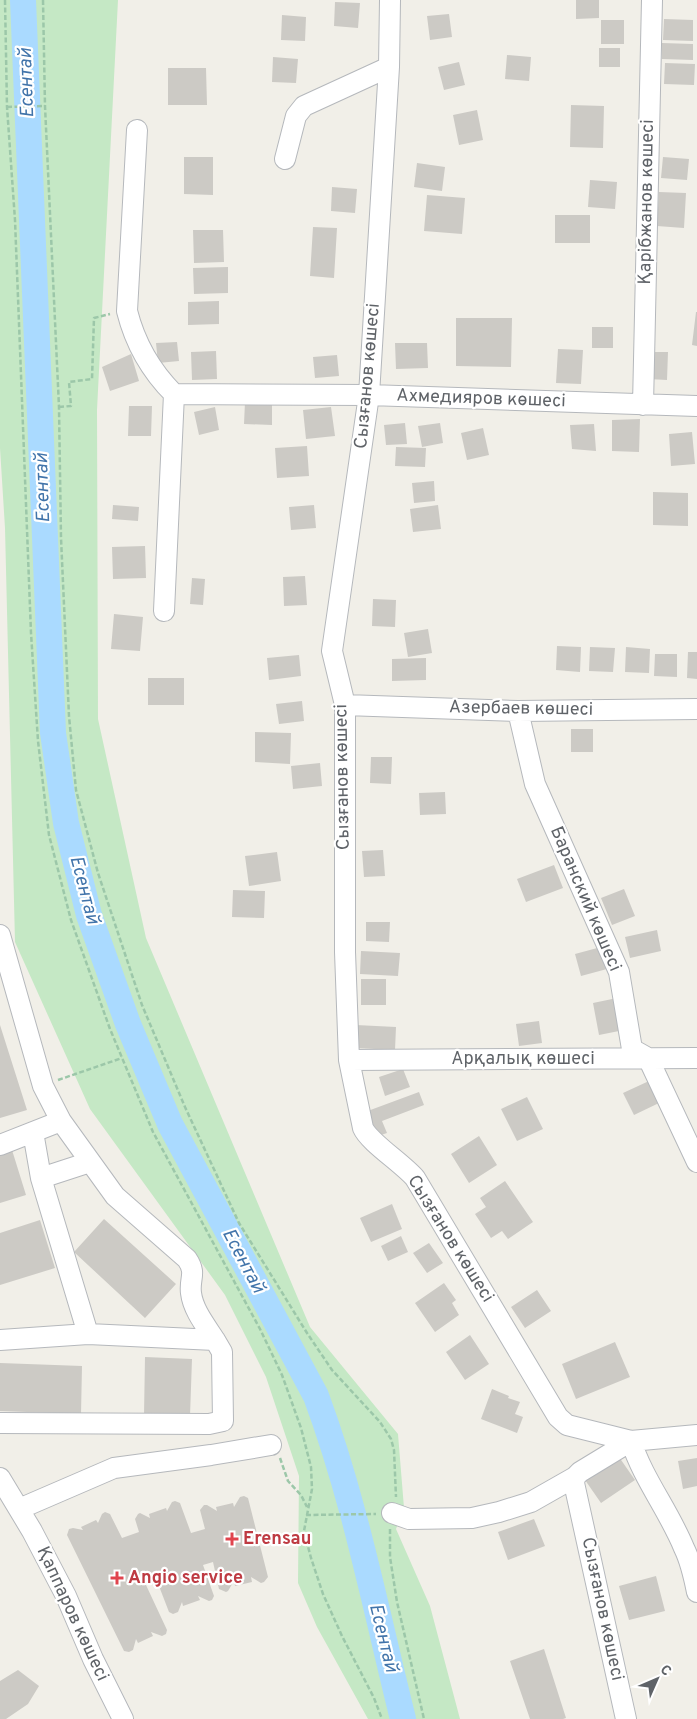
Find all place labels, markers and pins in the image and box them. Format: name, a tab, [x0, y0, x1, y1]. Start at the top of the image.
place label: Erensau	[243, 1528, 311, 1551]
marker: Erensau	[225, 1532, 239, 1546]
place label: Angio service	[128, 1567, 243, 1590]
marker: Angio service	[110, 1571, 124, 1585]

